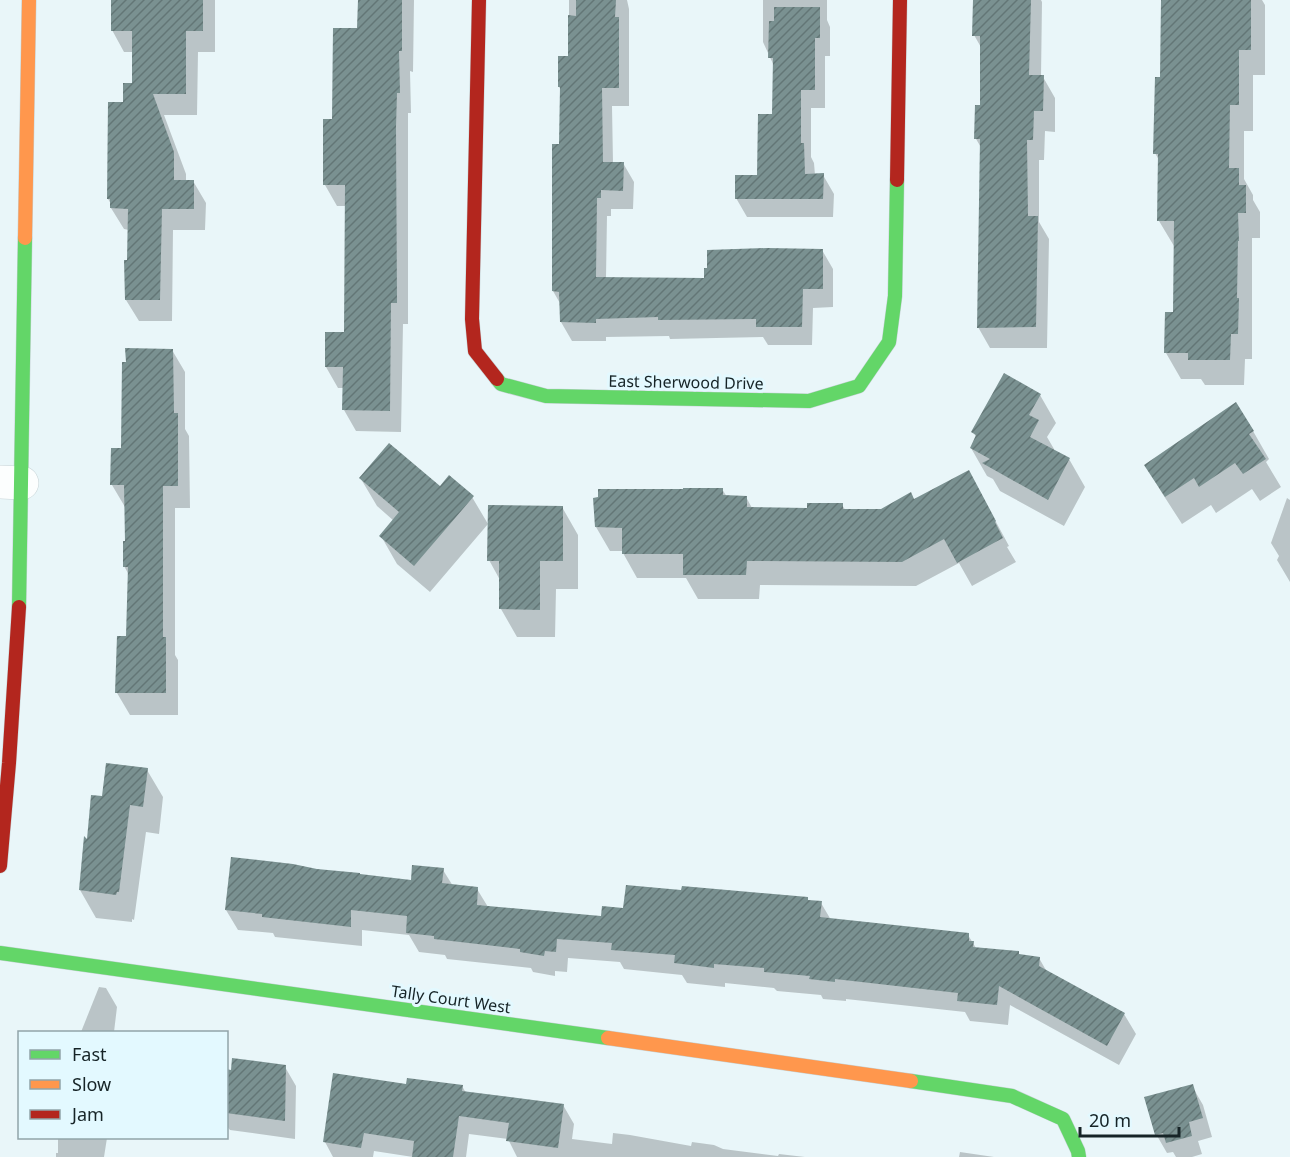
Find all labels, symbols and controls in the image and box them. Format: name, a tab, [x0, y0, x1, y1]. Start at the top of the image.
street label: East Sherwood Drive	[608, 370, 764, 394]
street label: Tally Court West	[390, 980, 512, 1018]
legend	[18, 1031, 228, 1139]
text: Fast	[72, 1042, 107, 1066]
text: Slow	[72, 1072, 111, 1096]
scale bar	[1080, 1100, 1179, 1138]
text: Jam	[70, 1102, 104, 1126]
text: 20 m	[1089, 1108, 1131, 1132]

